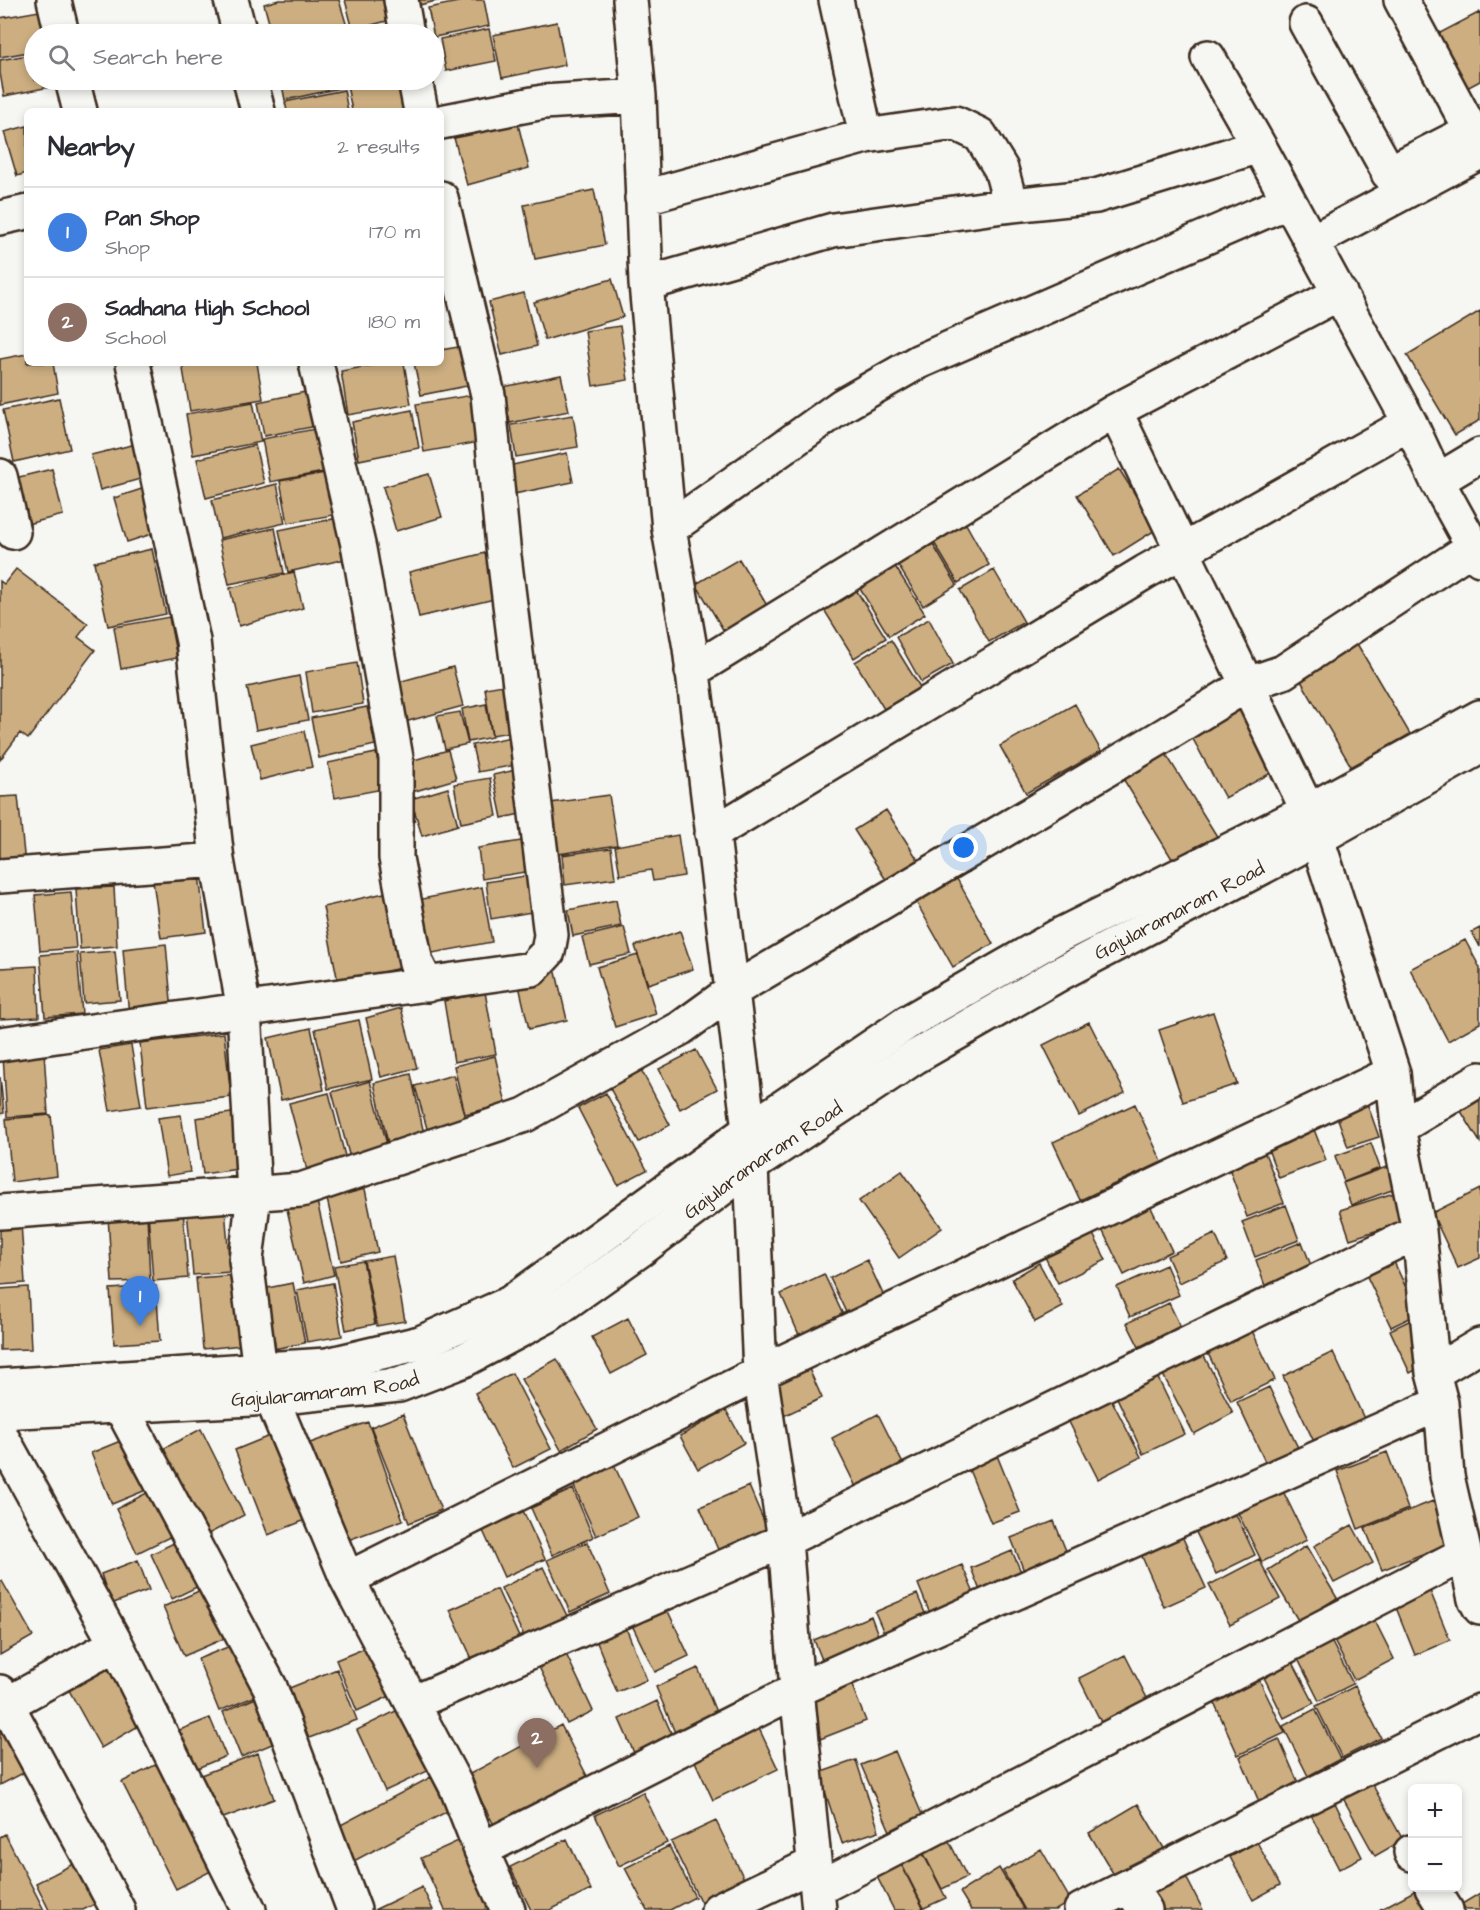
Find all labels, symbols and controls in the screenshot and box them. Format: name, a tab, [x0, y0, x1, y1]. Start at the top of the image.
search box	[24, 24, 444, 90]
icon: search	[45, 41, 78, 74]
text: Search here	[93, 42, 223, 73]
text: Nearby	[48, 129, 135, 165]
text: 2 results	[337, 133, 420, 161]
text: Pan Shop	[105, 203, 200, 234]
text: 1	[66, 218, 69, 246]
text: 170 m	[369, 218, 420, 246]
text: Shop	[105, 234, 150, 262]
text: Sadhana High School	[105, 293, 310, 324]
text: 2	[62, 308, 73, 336]
text: 180 m	[368, 308, 420, 336]
text: School	[105, 324, 166, 352]
your location	[949, 833, 978, 862]
street label: Gajularamaram Road	[1089, 854, 1270, 967]
street label: Gajularamaram Road	[678, 1095, 848, 1226]
pin: 1	[120, 1276, 160, 1326]
street label: Gajularamaram Road	[231, 1365, 423, 1414]
pin: 2	[518, 1718, 556, 1768]
map controls	[1408, 1784, 1462, 1892]
button: +	[1408, 1784, 1462, 1838]
button: −	[1408, 1838, 1462, 1892]

